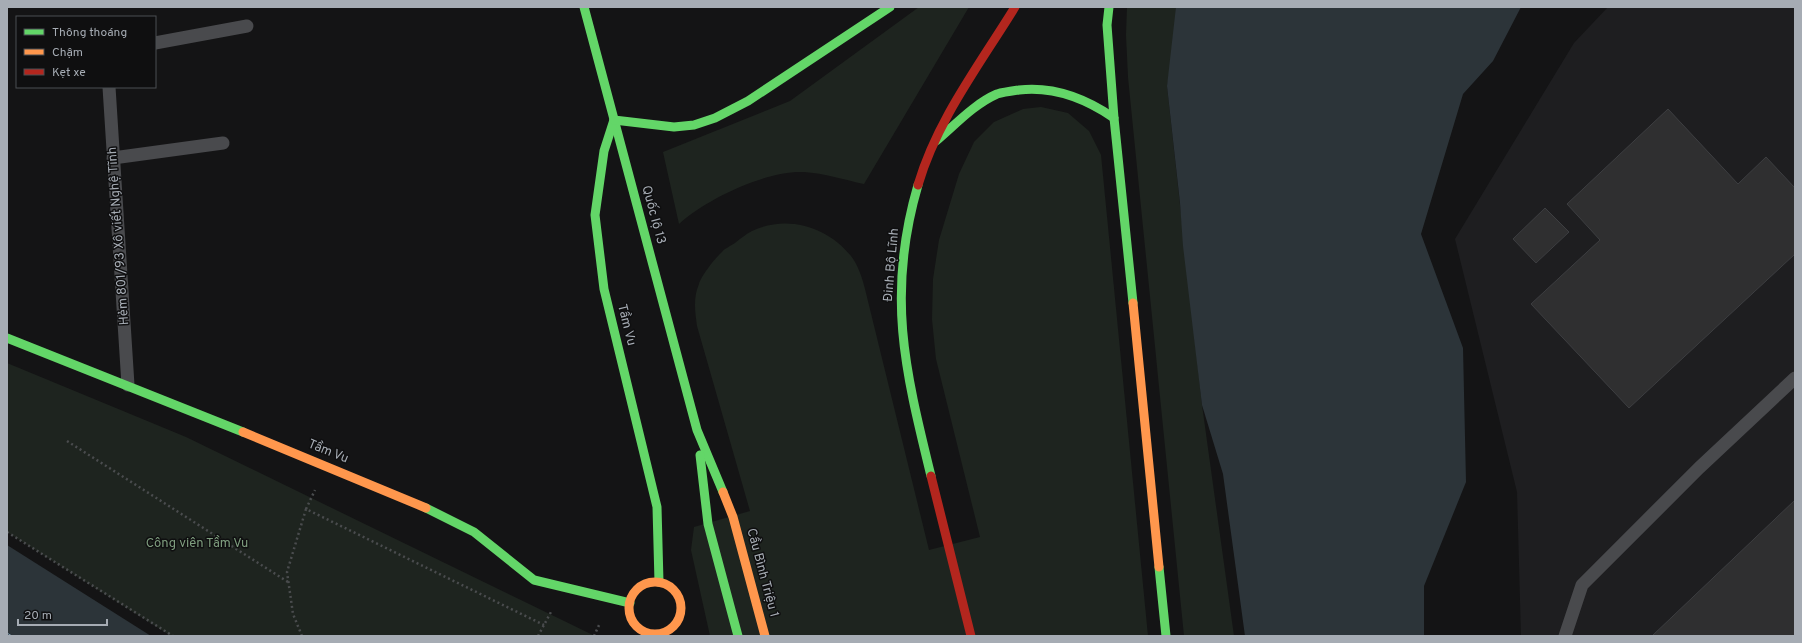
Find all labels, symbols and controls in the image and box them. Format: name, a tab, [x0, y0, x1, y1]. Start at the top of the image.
legend	[16, 16, 156, 88]
text: Thông thoáng	[52, 25, 127, 41]
text: Chậm	[52, 45, 83, 61]
text: Kẹt xe	[52, 65, 86, 81]
street label: Hẻm 801/93 Xô viết Nghệ Tĩnh	[104, 146, 133, 326]
street label: Quốc lộ 13	[637, 184, 670, 246]
street label: Đinh Bộ Lĩnh	[881, 227, 903, 303]
street label: Tầm Vu	[613, 302, 640, 347]
street label: Tầm Vu	[305, 436, 351, 467]
street label: Cầu Bình Triệu 1	[742, 526, 783, 619]
park label: Công viên Tầm Vu	[146, 535, 248, 552]
scale bar	[18, 601, 107, 627]
text: 20 m	[24, 608, 52, 624]

